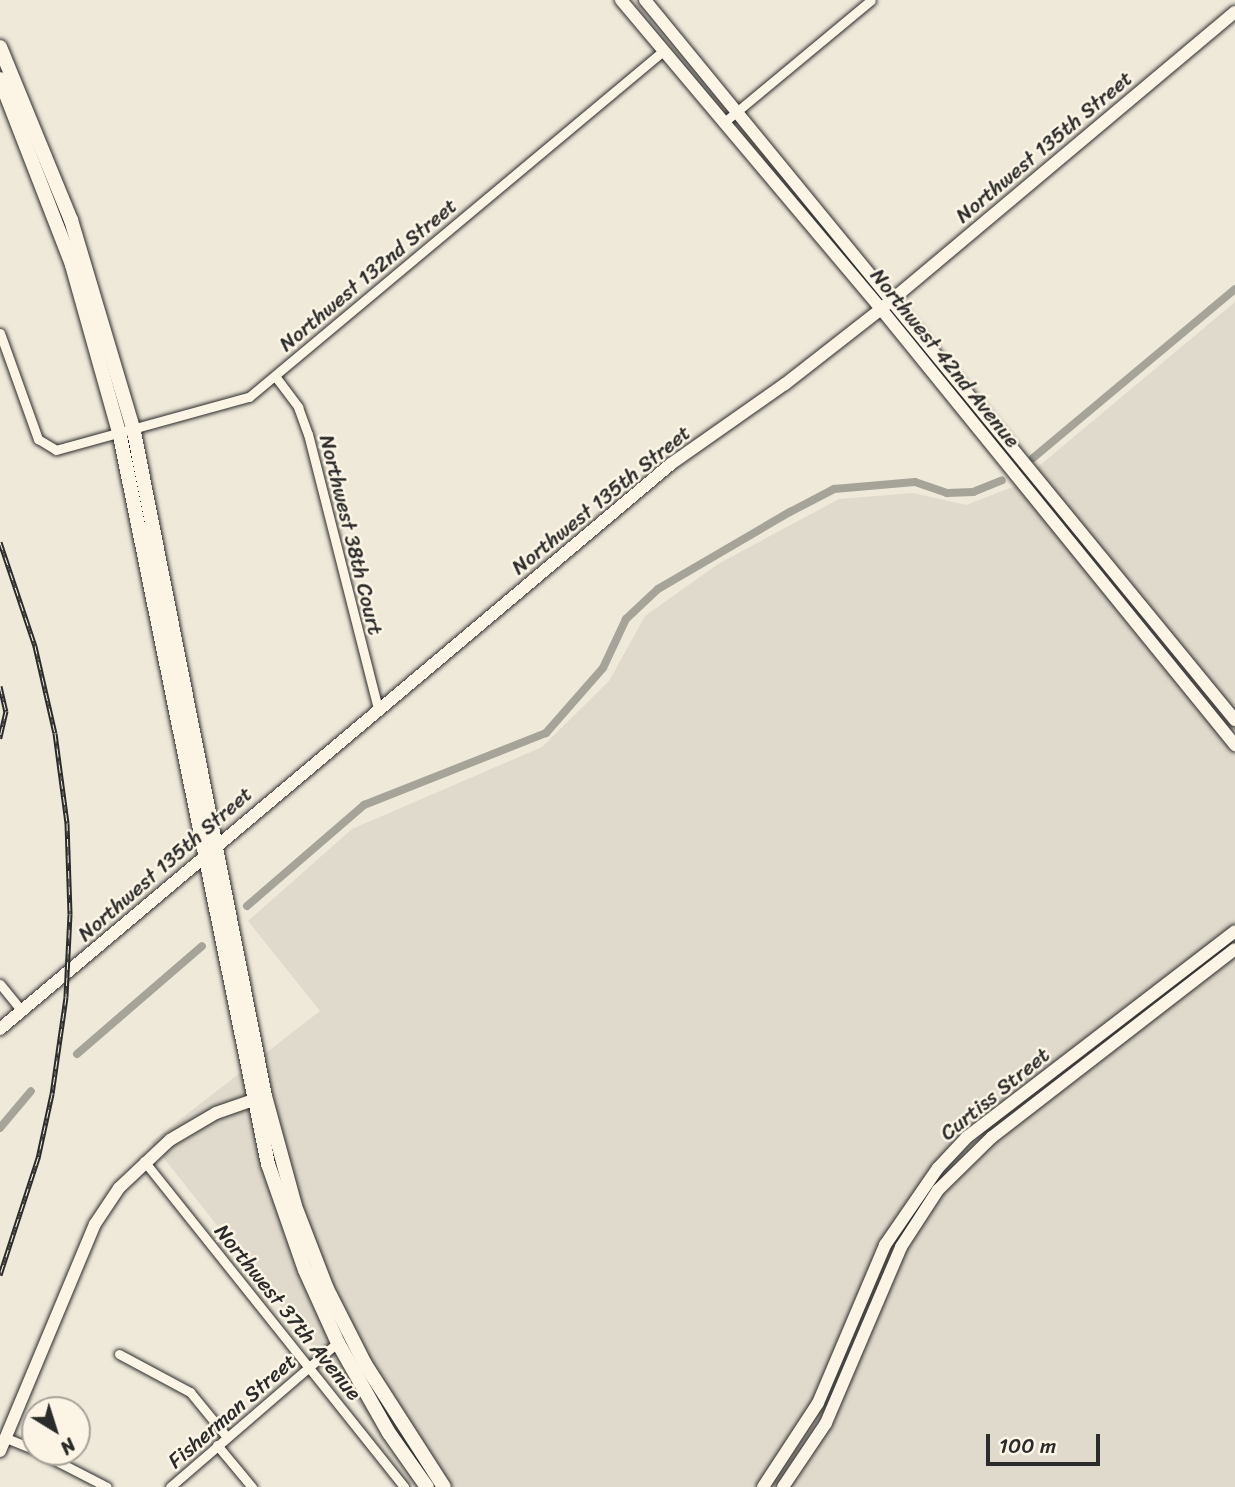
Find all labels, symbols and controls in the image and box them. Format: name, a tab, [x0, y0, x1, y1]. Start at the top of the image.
street label: Northwest 135th Street	[951, 66, 1137, 228]
street label: Northwest 132nd Street	[274, 193, 462, 357]
street label: Northwest 42nd Avenue	[865, 263, 1025, 453]
street label: Northwest 135th Street	[506, 420, 696, 580]
street label: Northwest 38th Court	[314, 432, 388, 638]
street label: Northwest 135th Street	[73, 781, 257, 947]
street label: Curtiss Street	[936, 1042, 1054, 1146]
street label: Northwest 37th Avenue	[209, 1219, 367, 1405]
street label: Fisherman Street	[163, 1348, 301, 1474]
north arrow	[21, 1396, 91, 1466]
scale bar	[990, 1420, 1104, 1464]
text: 100 m	[999, 1427, 1056, 1465]
text: N	[53, 1429, 83, 1463]

